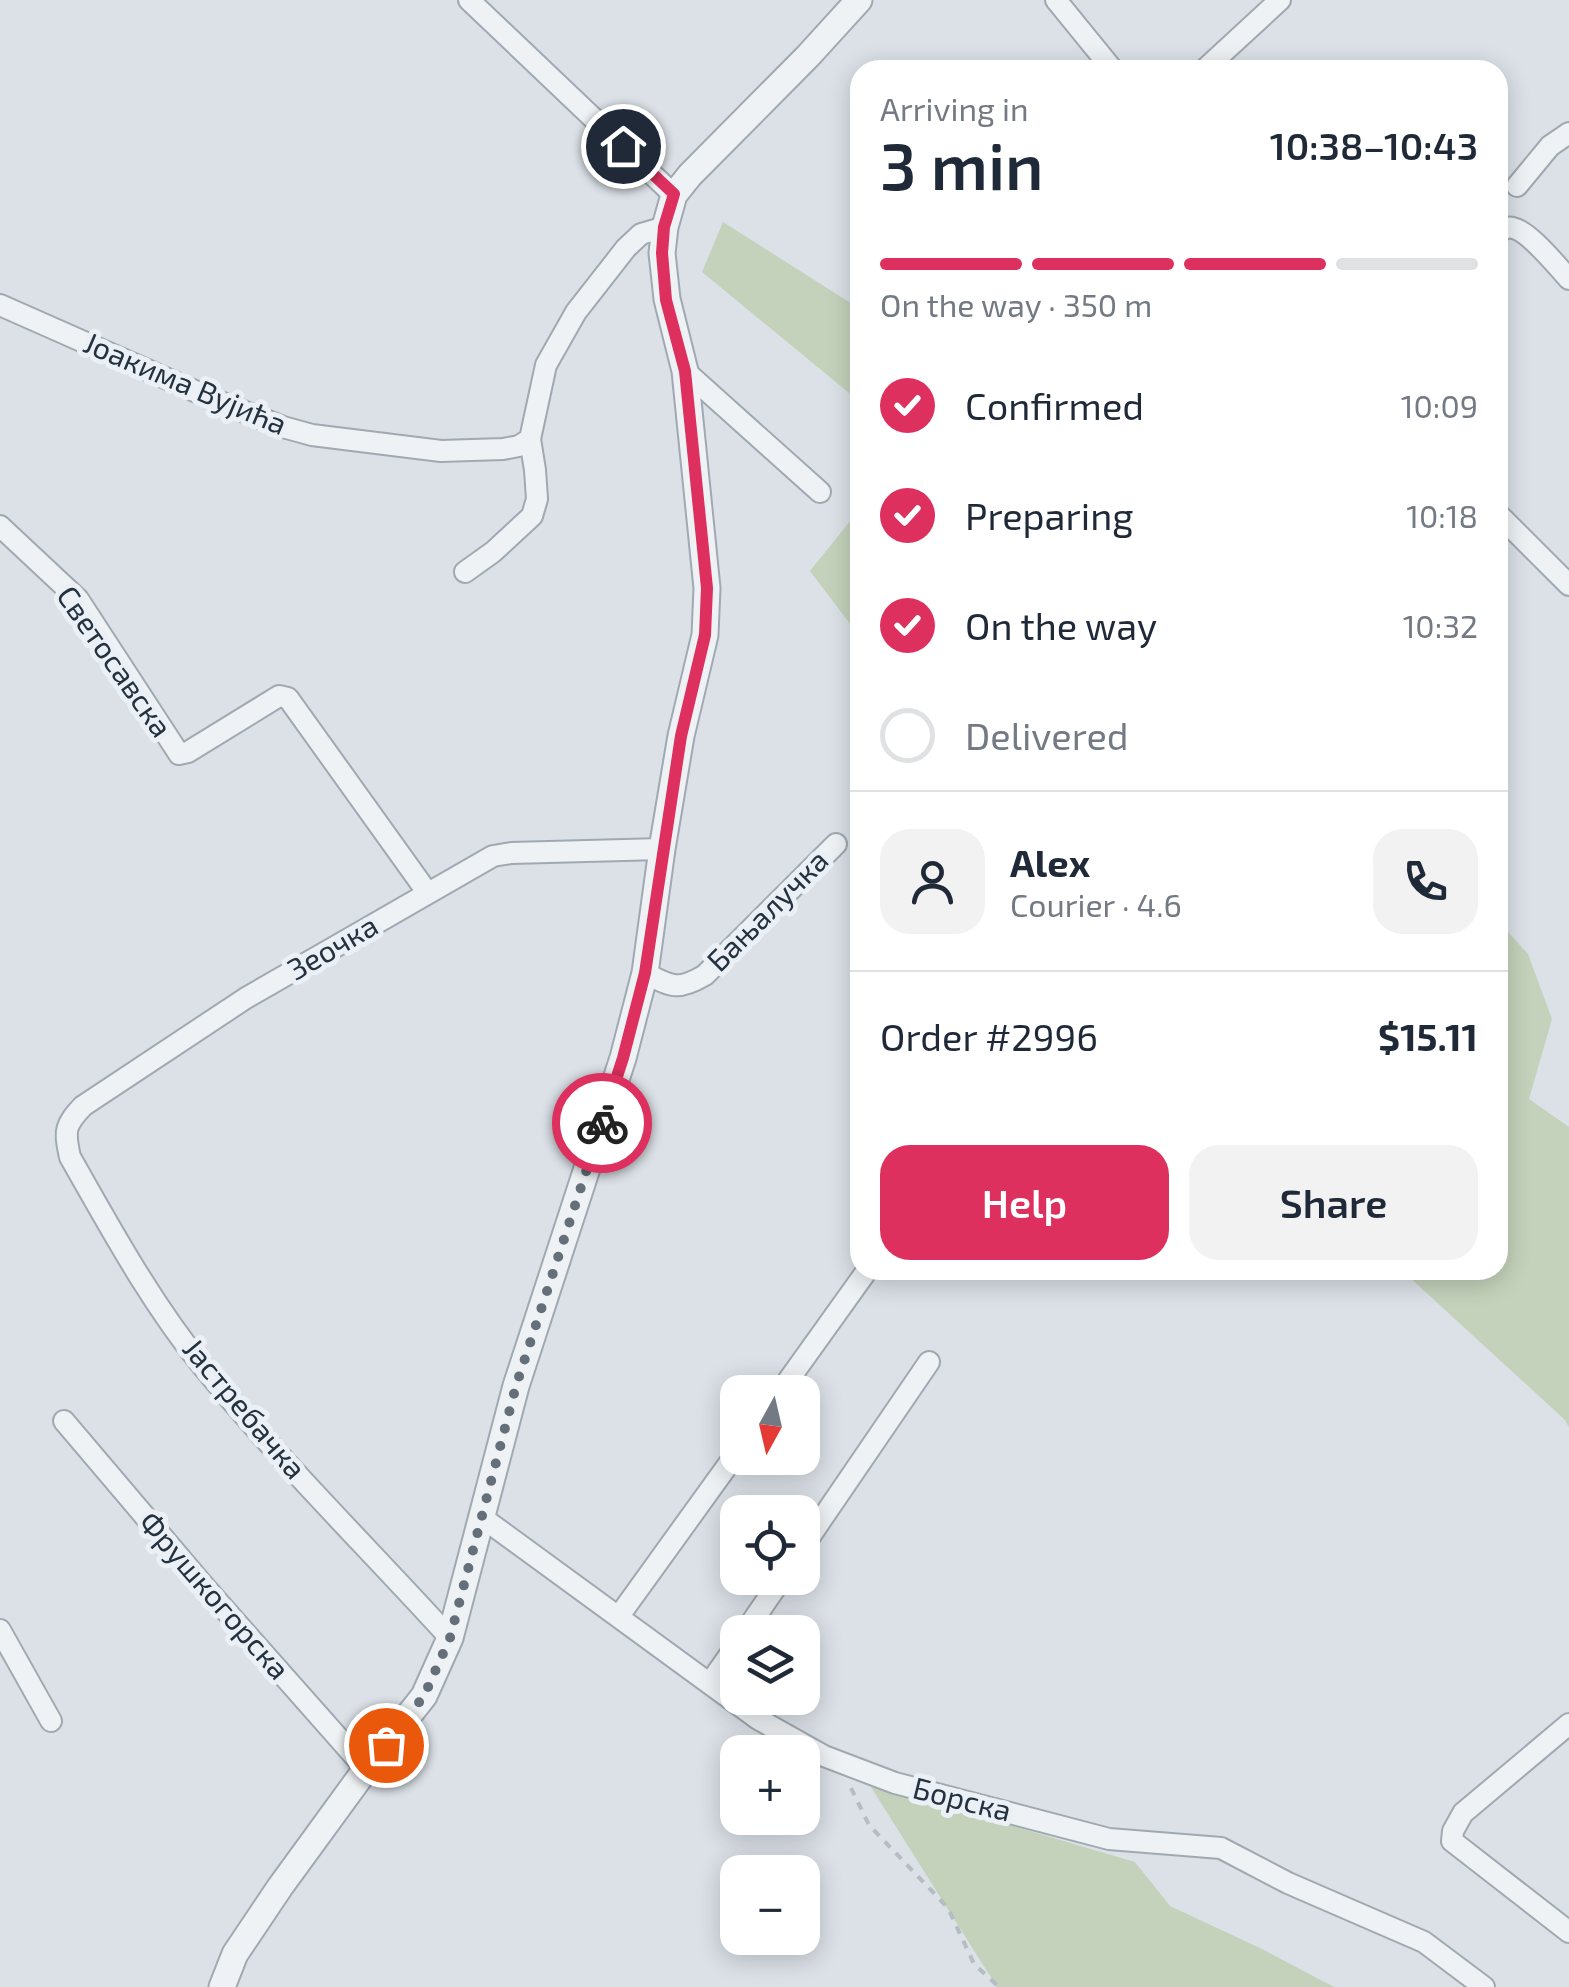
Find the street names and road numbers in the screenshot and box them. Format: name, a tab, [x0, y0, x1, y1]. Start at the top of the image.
street label: Јоакима Вујића	[78, 323, 293, 442]
street label: Светосавска	[50, 578, 181, 743]
street label: Бањалучка	[698, 841, 835, 978]
street label: Зеочка	[280, 906, 384, 986]
street label: Јастребачка	[176, 1330, 315, 1485]
street label: Фрушкогорска	[132, 1503, 298, 1687]
street label: Борска	[910, 1768, 1015, 1828]

